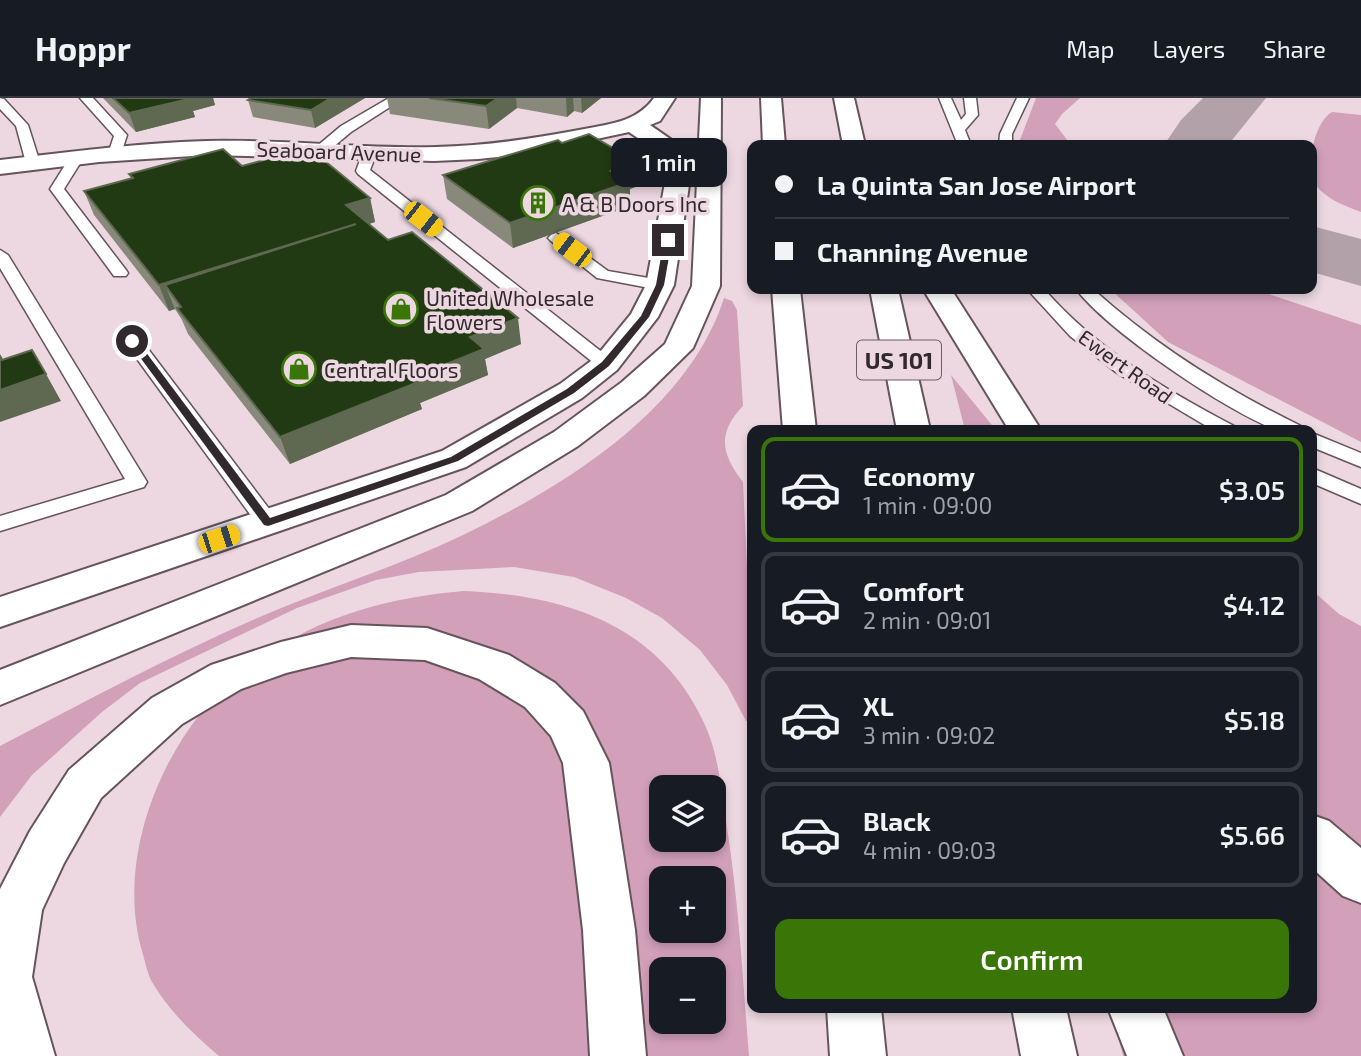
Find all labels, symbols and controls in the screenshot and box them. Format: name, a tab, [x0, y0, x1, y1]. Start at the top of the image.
text: Hoppr	[35, 28, 131, 68]
text: Map	[1066, 34, 1114, 63]
text: Layers	[1152, 34, 1225, 63]
text: Share	[1263, 34, 1326, 63]
street label: Seaboard Avenue	[256, 136, 422, 166]
callout: 1 min	[610, 138, 726, 188]
text: 1 min	[642, 148, 696, 176]
text: La Quinta San Jose Airport	[817, 169, 1136, 200]
building icon: A & B Doors Inc	[519, 184, 557, 222]
place label: A & B Doors Inc	[562, 191, 707, 216]
car	[400, 198, 447, 240]
route end	[652, 224, 684, 256]
car	[549, 229, 596, 271]
text: Channing Avenue	[817, 236, 1028, 267]
place label: United Wholesale Flowers	[426, 285, 594, 334]
shop icon: United Wholesale Flowers	[382, 290, 420, 328]
street label: Ewert Road	[1074, 324, 1178, 408]
route start	[116, 325, 148, 357]
road number: US 101	[857, 341, 941, 380]
shop icon: Central Floors	[280, 350, 318, 388]
place label: Central Floors	[324, 357, 458, 382]
icon: car	[779, 458, 842, 521]
text: Economy	[863, 460, 975, 491]
text: $3.05	[1219, 474, 1285, 505]
text: 1 min · 09:00	[863, 491, 992, 519]
car	[196, 523, 243, 555]
icon: car	[779, 573, 842, 636]
text: Comfort	[863, 575, 964, 606]
text: $4.12	[1223, 589, 1285, 620]
text: 2 min · 09:01	[863, 606, 991, 634]
icon: car	[779, 688, 842, 751]
text: XL	[863, 690, 894, 721]
text: $5.18	[1224, 704, 1285, 735]
text: 3 min · 09:02	[863, 721, 995, 749]
map controls	[649, 775, 726, 1034]
button: layers	[649, 775, 726, 852]
icon: car	[779, 803, 842, 866]
text: Black	[863, 805, 931, 836]
text: $5.66	[1219, 819, 1285, 850]
text: 4 min · 09:03	[863, 836, 996, 864]
button: +	[649, 866, 726, 943]
button: Confirm	[775, 919, 1289, 999]
button: −	[649, 957, 726, 1034]

